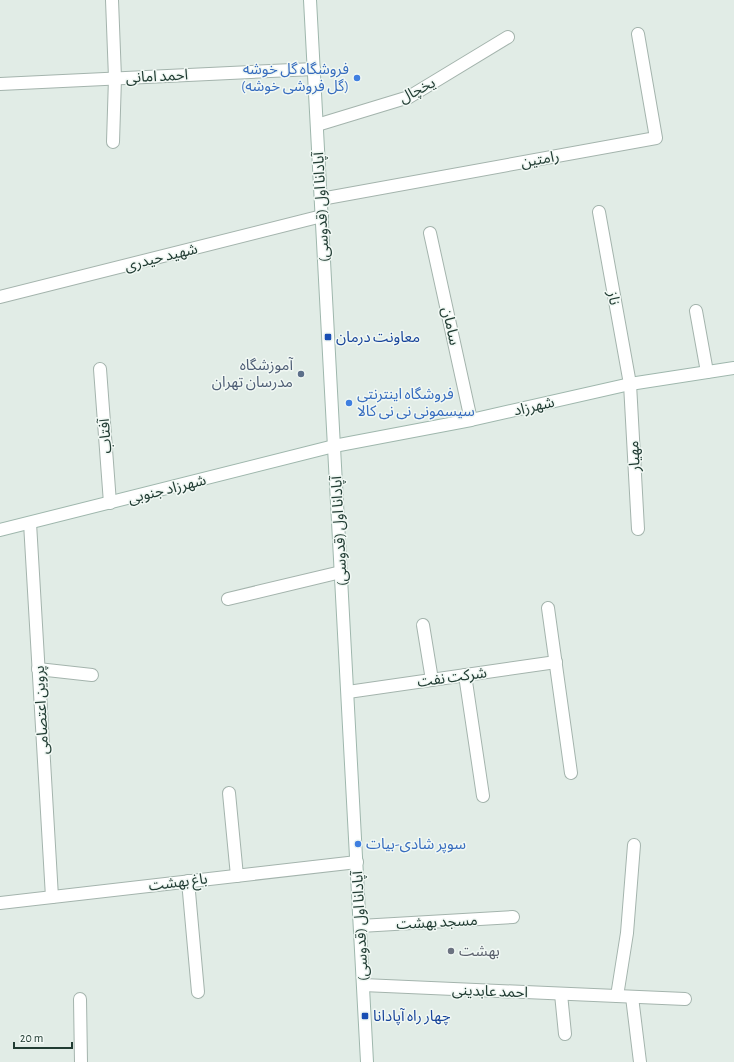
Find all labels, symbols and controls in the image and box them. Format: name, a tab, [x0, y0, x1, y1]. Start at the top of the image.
place label: فروشگاه گل خوشه (گل فروشی خوشه)	[241, 61, 349, 95]
street label: احمد امانی	[125, 67, 189, 87]
marker: فروشگاه گل خوشه (گل فروشی خوشه)	[352, 73, 362, 83]
street label: یخچال	[397, 75, 439, 108]
street label: رامتین	[520, 149, 561, 171]
street label: آپادانا اول (قدوسی)	[310, 151, 334, 262]
street label: شهید حیدری	[123, 241, 200, 275]
street label: ناز	[604, 289, 622, 306]
street label: سامان	[438, 306, 462, 347]
place label: معاونت درمان	[336, 330, 420, 346]
marker: معاونت درمان	[323, 332, 333, 342]
place label: آموزشگاه مدرسان تهران	[212, 357, 294, 391]
marker: آموزشگاه مدرسان تهران	[296, 369, 306, 379]
place label: فروشگاه اینترنتی سیسمونی نی نی کالا	[357, 386, 475, 420]
street label: شهرزاد	[512, 394, 556, 419]
marker: فروشگاه اینترنتی سیسمونی نی نی کالا	[344, 398, 354, 408]
street label: آفتاب	[96, 417, 115, 454]
street label: مهیار	[626, 440, 644, 473]
street label: شهرزاد جنوبی	[127, 473, 208, 507]
street label: آپادانا اول (قدوسی)	[328, 475, 352, 586]
street label: پروین اعتصامی	[32, 665, 53, 755]
street label: شرکت نفت	[416, 665, 488, 691]
place label: سوپر شادی-بیات	[366, 837, 466, 854]
marker: سوپر شادی-بیات	[353, 839, 363, 849]
street label: آپادانا اول (قدوسی)	[349, 870, 373, 981]
street label: باغ بهشت	[148, 871, 209, 898]
street label: مسجد بهشت	[396, 913, 478, 933]
place label: بهشت	[459, 944, 500, 960]
marker: بهشت	[446, 946, 456, 956]
street label: احمد عابدینی	[452, 983, 528, 1001]
place label: چهار راه آپادانا	[373, 1008, 451, 1026]
marker: چهار راه آپادانا	[360, 1011, 370, 1021]
scale bar	[14, 1024, 72, 1050]
text: 20 m	[20, 1032, 43, 1044]

